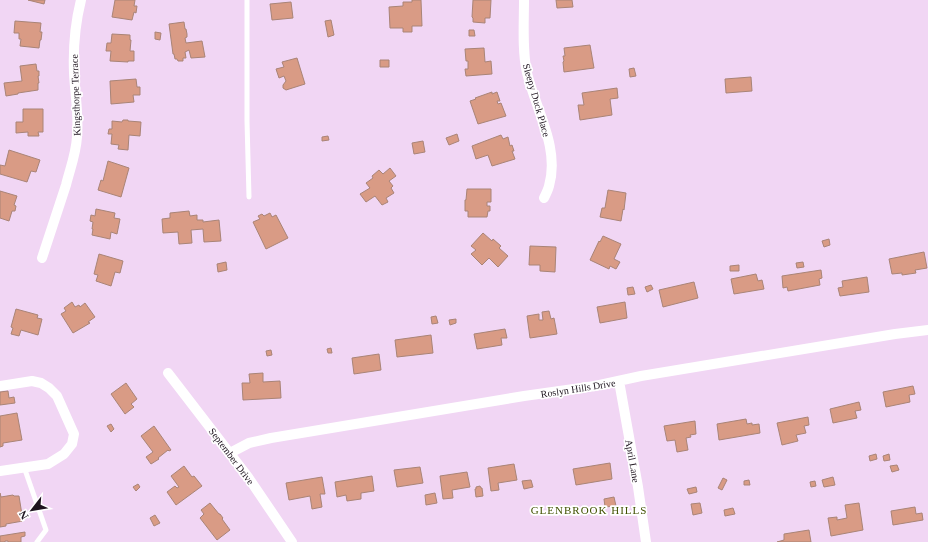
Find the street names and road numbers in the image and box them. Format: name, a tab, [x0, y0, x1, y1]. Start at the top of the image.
street label: Kingsthorpe Terrace	[69, 53, 82, 136]
street label: Sleepy Duck Place	[521, 62, 552, 138]
street label: Roslyn Hills Drive	[540, 377, 617, 400]
street label: September Drive	[207, 426, 257, 487]
street label: April Lane	[623, 439, 642, 484]

